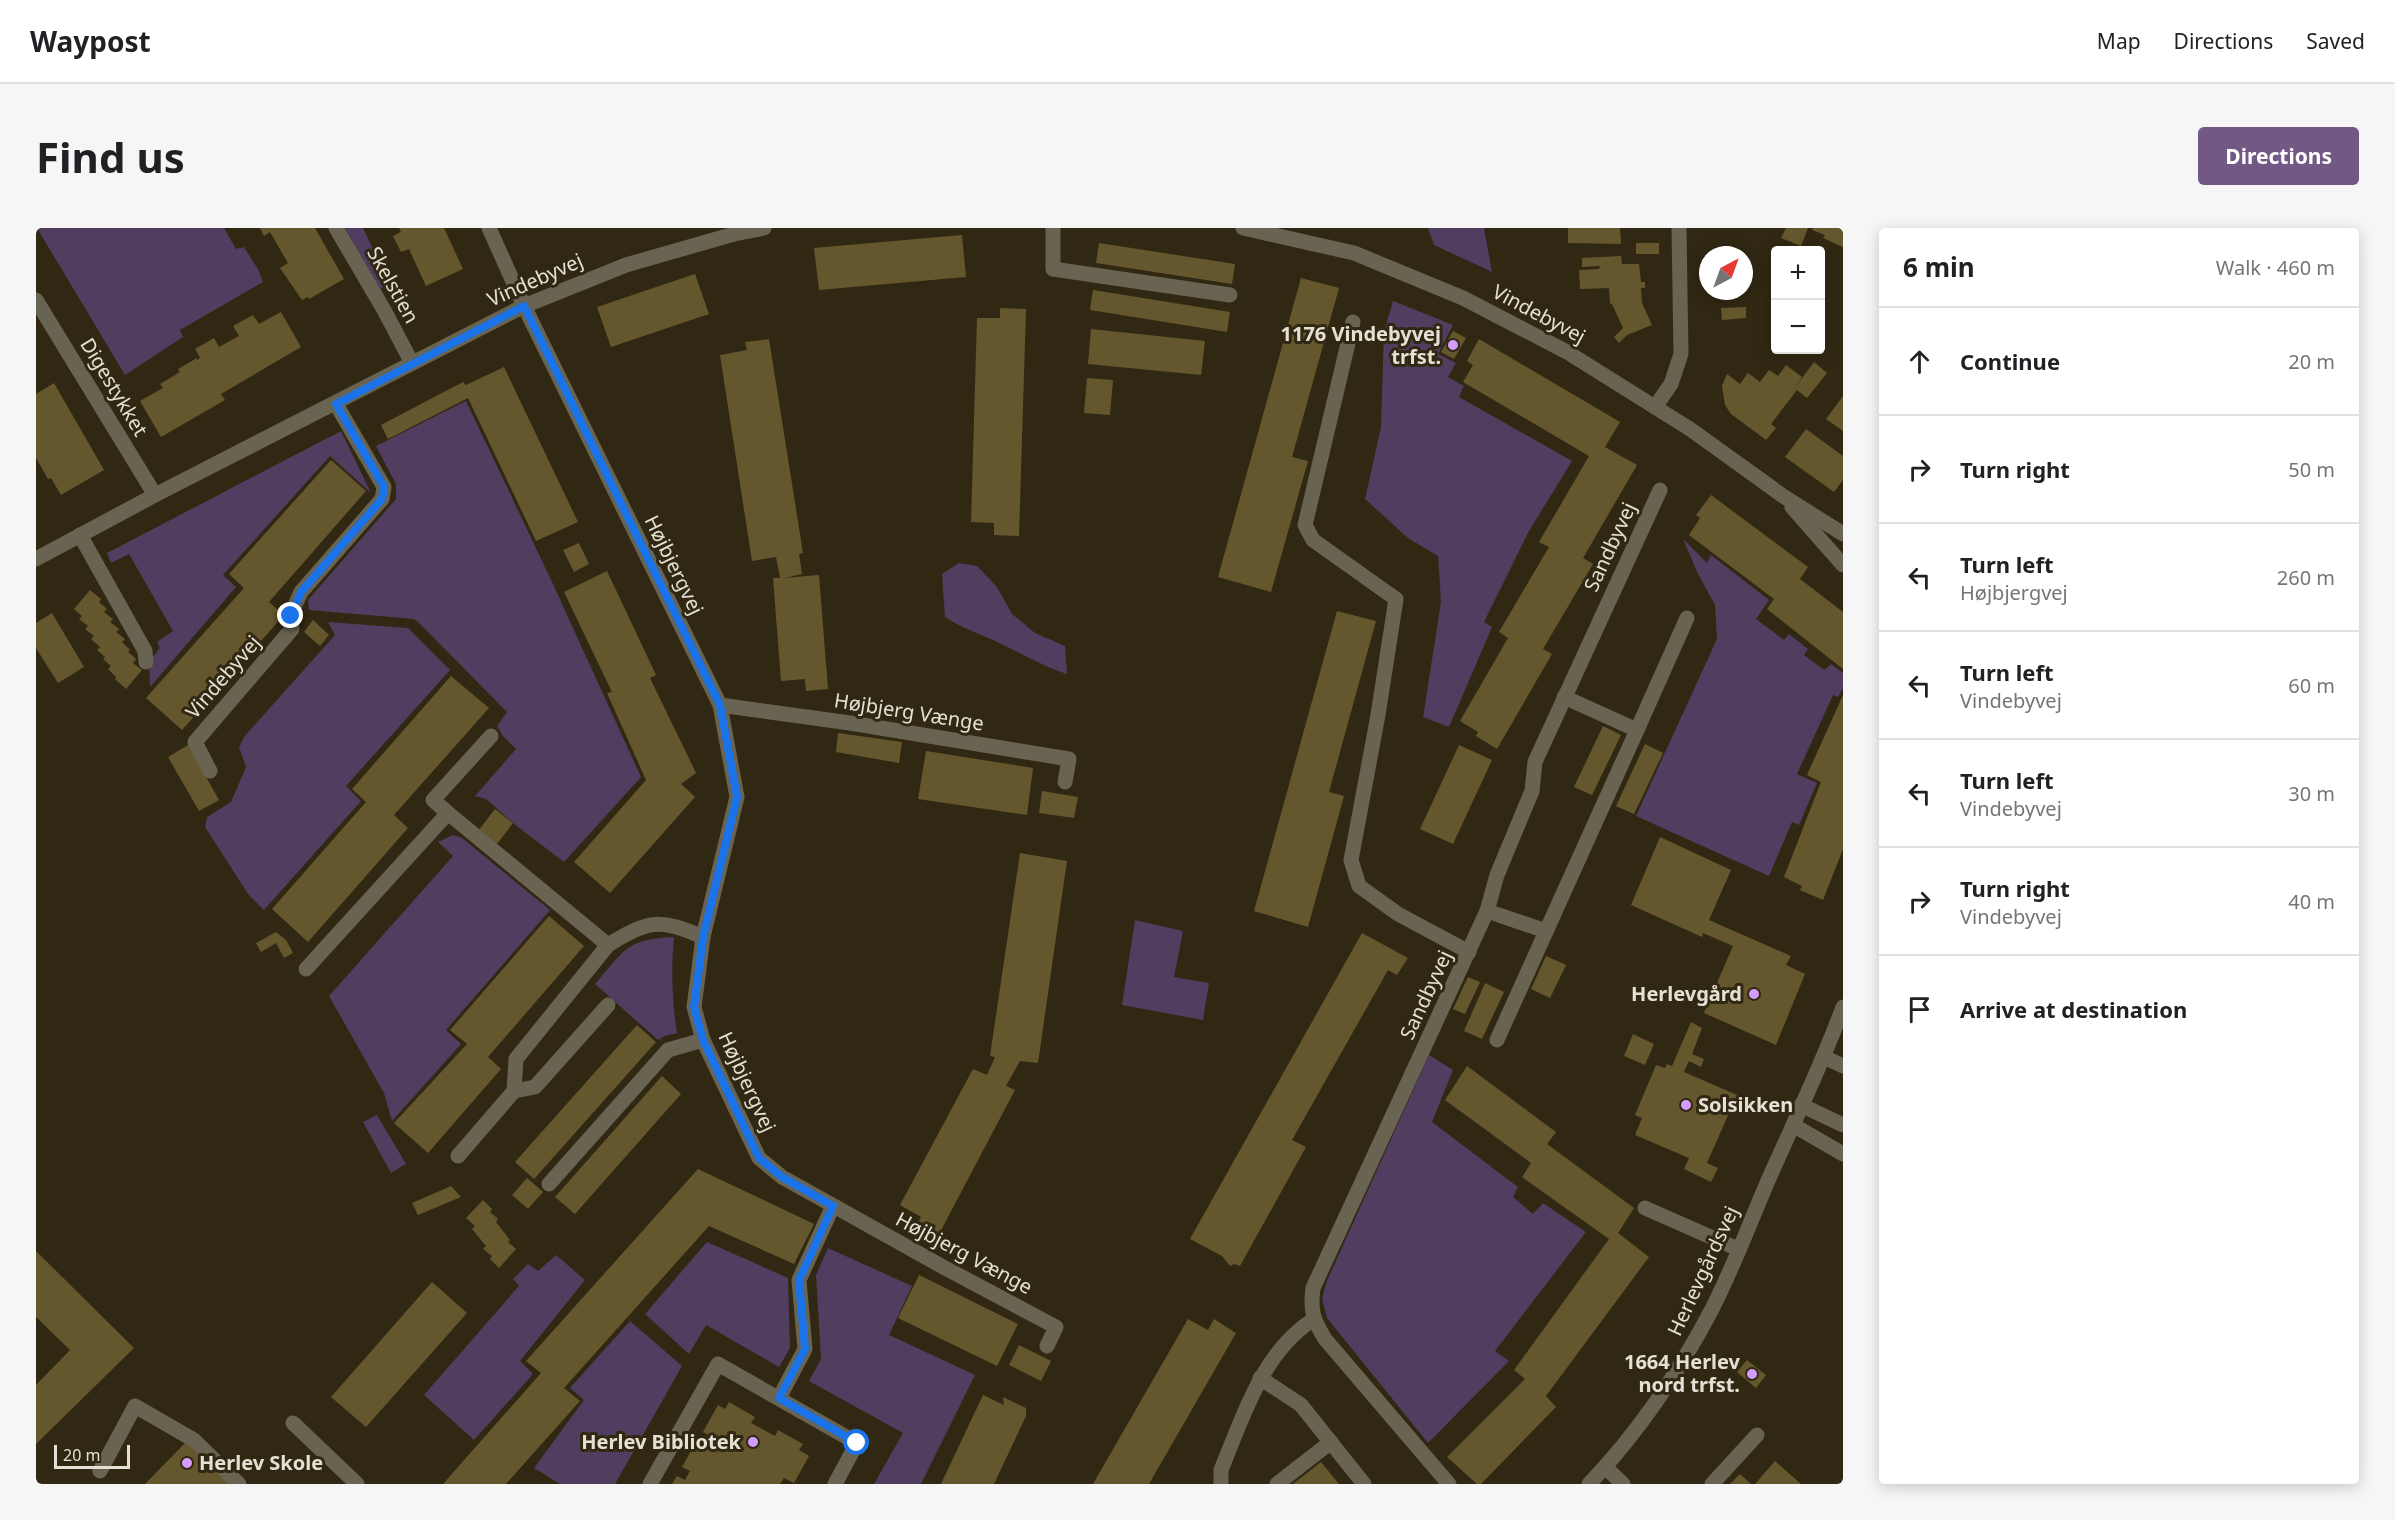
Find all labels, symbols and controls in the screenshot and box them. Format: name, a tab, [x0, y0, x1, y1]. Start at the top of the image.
text: Waypost	[30, 22, 151, 60]
text: Map	[2097, 27, 2141, 55]
text: Directions	[2174, 27, 2273, 55]
text: Saved	[2306, 27, 2365, 55]
button: Directions	[2198, 127, 2359, 185]
text: Find us	[36, 128, 185, 185]
street label: Skelstien	[361, 242, 426, 328]
north arrow	[1699, 246, 1753, 300]
map controls	[1771, 246, 1825, 354]
button: +	[1771, 246, 1825, 300]
street label: Vindebyvej	[483, 247, 587, 313]
text: 6 min	[1903, 249, 1975, 285]
text: Walk · 460 m	[2216, 254, 2335, 281]
street label: Vindebyvej	[1488, 278, 1591, 349]
button: −	[1771, 300, 1825, 354]
place label: 1176 Vindebyvej trfst.	[1281, 320, 1441, 370]
street label: Digestykket	[74, 333, 154, 441]
marker: 1176 Vindebyvej trfst.	[1446, 338, 1460, 352]
icon: ahead	[1903, 345, 1936, 378]
text: Continue	[1960, 346, 2060, 376]
text: 20 m	[2288, 348, 2335, 375]
icon: right	[1903, 453, 1936, 486]
text: Turn right	[1960, 454, 2070, 484]
text: 50 m	[2288, 456, 2335, 483]
street label: Sandbyvej	[1577, 498, 1642, 596]
street label: Højbjergvej	[639, 510, 710, 619]
text: Turn left	[1960, 549, 2054, 579]
icon: left	[1903, 561, 1936, 594]
text: 260 m	[2277, 564, 2335, 591]
text: Højbjergvej	[1960, 579, 2068, 606]
route end	[277, 602, 303, 628]
street label: Vindebyvej	[179, 629, 266, 724]
text: Turn left	[1960, 657, 2054, 687]
icon: left	[1903, 669, 1936, 702]
text: 60 m	[2288, 672, 2335, 699]
street label: Højbjerg Vænge	[832, 686, 986, 737]
text: Vindebyvej	[1960, 687, 2062, 714]
text: Turn left	[1960, 765, 2054, 795]
icon: left	[1903, 777, 1936, 810]
text: 30 m	[2288, 780, 2335, 807]
text: Vindebyvej	[1960, 795, 2062, 822]
text: Turn right	[1960, 873, 2070, 903]
icon: right	[1903, 885, 1936, 918]
text: 40 m	[2288, 888, 2335, 915]
text: Vindebyvej	[1960, 903, 2062, 930]
street label: Sandbyvej	[1393, 946, 1458, 1044]
place label: Herlevgård	[1631, 980, 1742, 1007]
marker: Herlevgård	[1747, 987, 1761, 1001]
icon: arrive	[1903, 993, 1936, 1026]
text: Arrive at destination	[1960, 994, 2187, 1024]
street label: Højbjergvej	[712, 1027, 782, 1136]
place label: Solsikken	[1698, 1091, 1793, 1118]
marker: Solsikken	[1679, 1098, 1693, 1112]
street label: Herlevgårdsvej	[1661, 1201, 1744, 1340]
street label: Højbjerg Vænge	[891, 1205, 1037, 1300]
place label: 1664 Herlev nord trfst.	[1624, 1348, 1741, 1398]
marker: 1664 Herlev nord trfst.	[1745, 1367, 1759, 1381]
place label: Herlev Bibliotek	[581, 1428, 742, 1455]
route start	[843, 1429, 869, 1455]
marker: Herlev Bibliotek	[746, 1435, 760, 1449]
scale bar	[54, 1442, 130, 1470]
text: 20 m	[63, 1444, 100, 1466]
place label: Herlev Skole	[199, 1449, 323, 1476]
marker: Herlev Skole	[180, 1456, 194, 1470]

